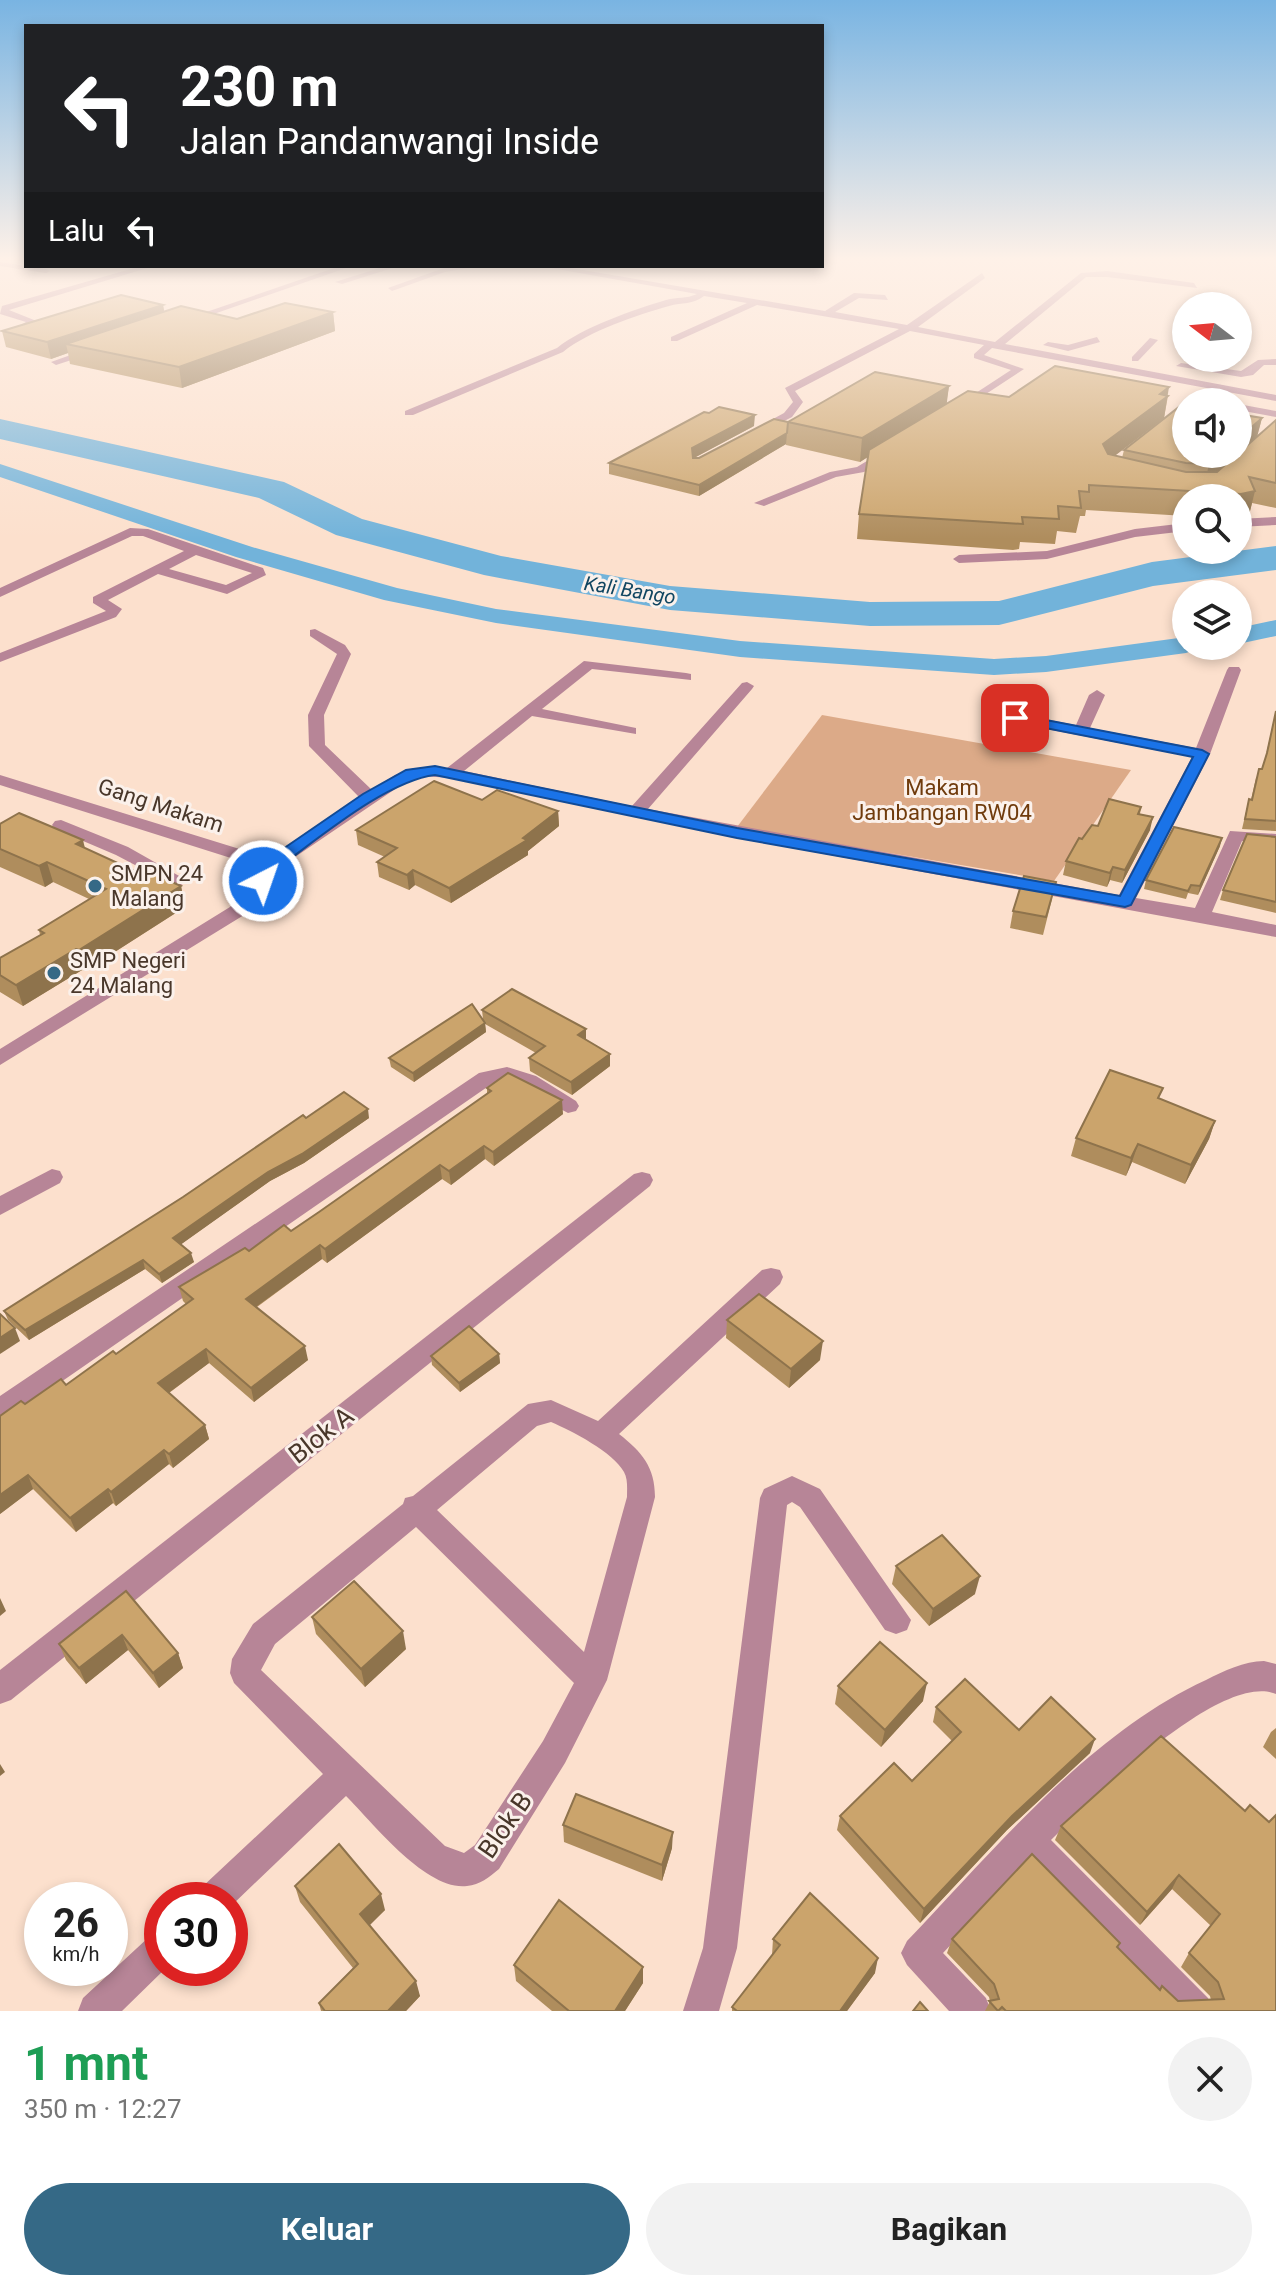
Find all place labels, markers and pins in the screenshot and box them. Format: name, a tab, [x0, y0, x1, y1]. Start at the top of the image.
pin	[981, 684, 1049, 752]
place label: SMPN 24 Malang	[111, 861, 203, 911]
marker: SMPN 24 Malang	[86, 877, 104, 895]
place label: SMP Negeri 24 Malang	[70, 948, 186, 998]
marker: SMP Negeri 24 Malang	[45, 964, 63, 982]

